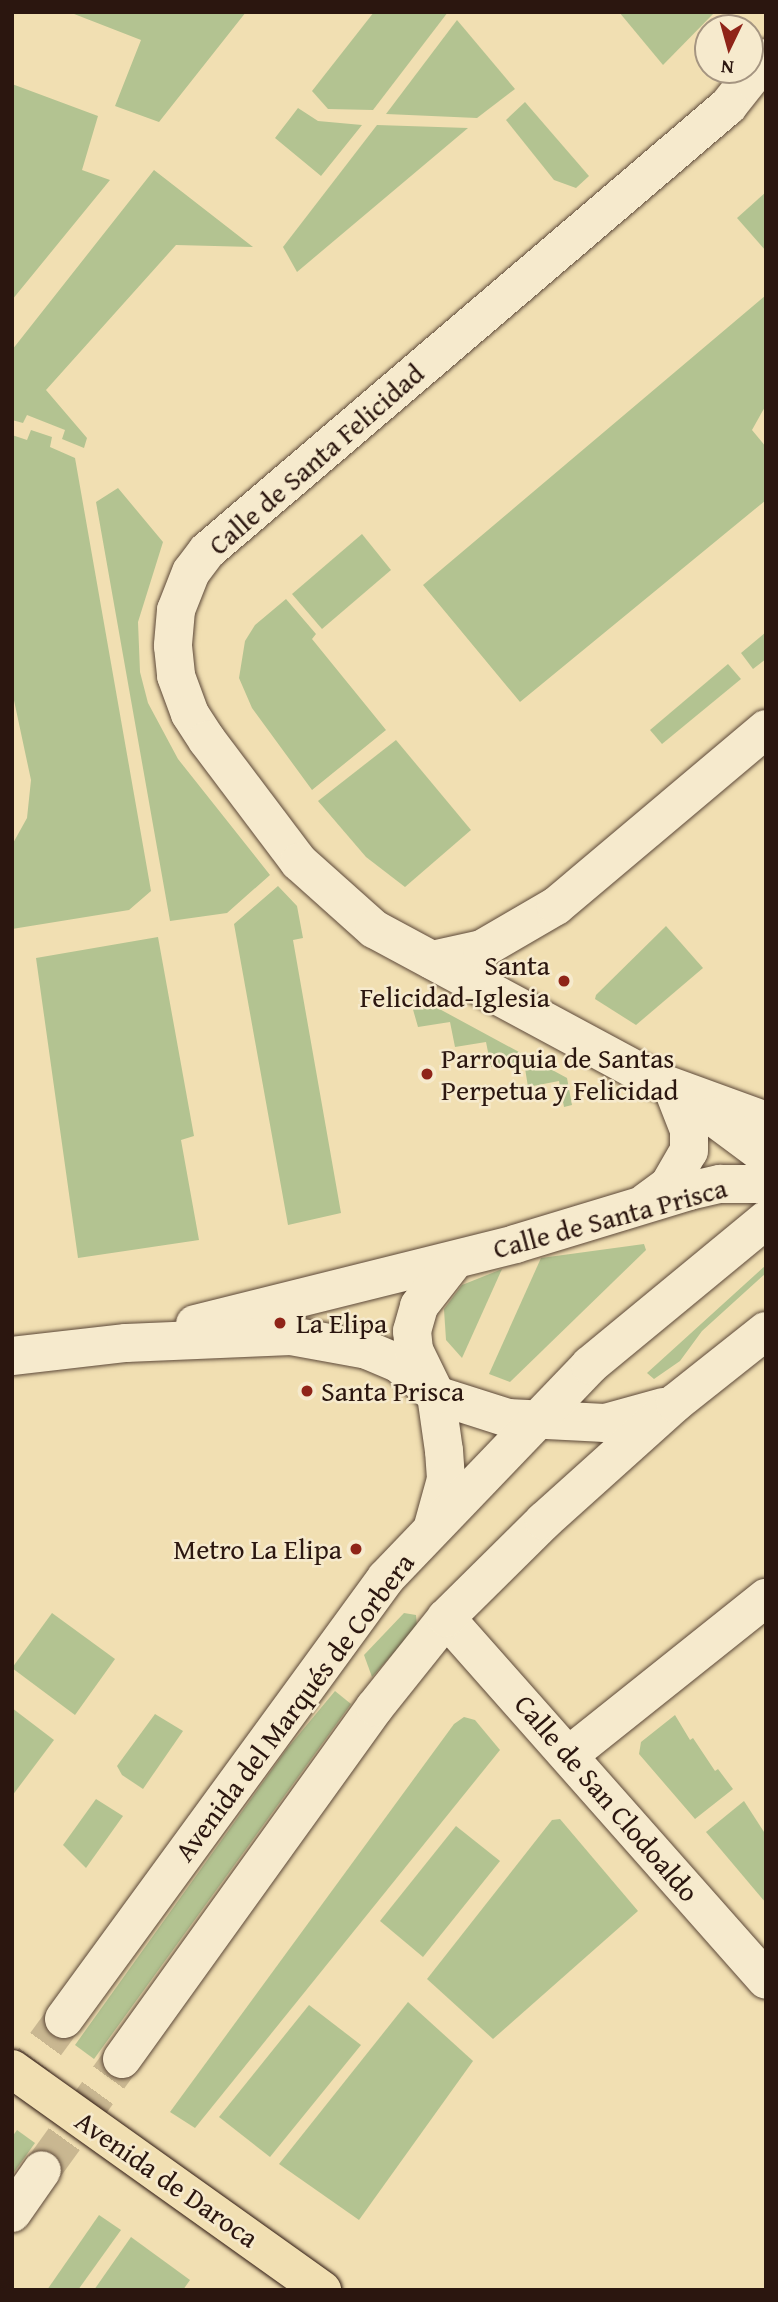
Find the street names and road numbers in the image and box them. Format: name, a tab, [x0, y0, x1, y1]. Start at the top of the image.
street label: Calle de Santa Felicidad	[201, 356, 431, 562]
street label: Calle de Santa Prisca	[489, 1171, 731, 1265]
street label: Avenida del Marqués de Corbera	[167, 1546, 421, 1868]
street label: Calle de San Clodoaldo	[508, 1688, 706, 1908]
street label: Avenida de Daroca	[69, 2103, 265, 2255]

